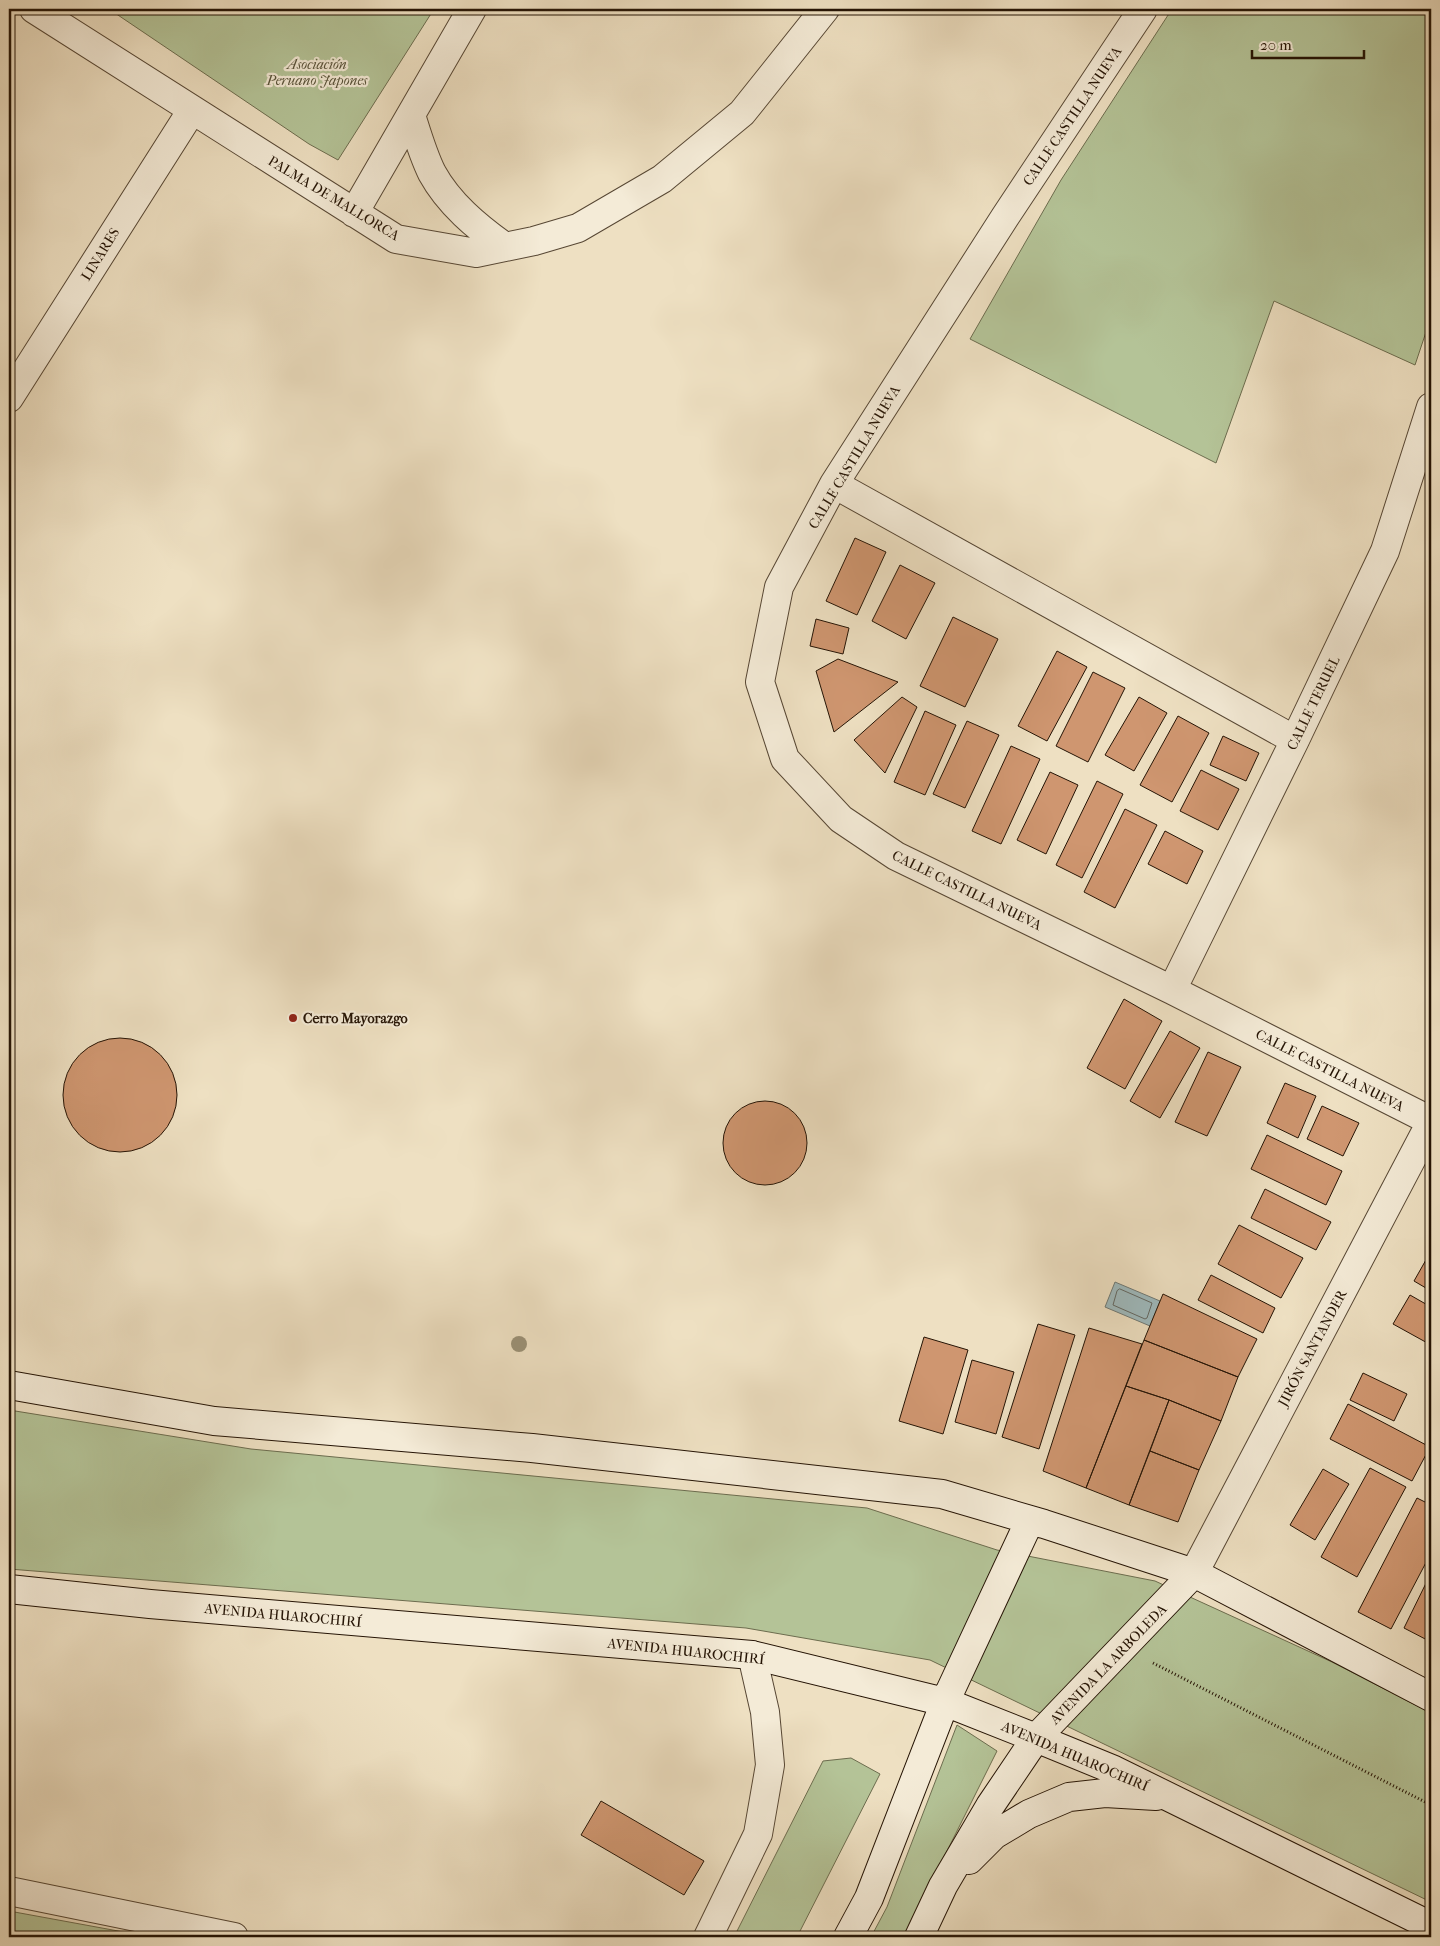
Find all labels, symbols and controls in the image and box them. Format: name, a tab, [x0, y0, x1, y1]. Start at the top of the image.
scale bar	[1252, 28, 1365, 60]
text: 20 m	[1260, 36, 1292, 54]
street label: CALLE CASTILLA NUEVA	[1019, 43, 1126, 189]
park label: Asociación Peruano Japones	[266, 56, 368, 89]
street label: PALMA DE MALLORCA	[265, 152, 403, 245]
street label: LINARES	[78, 225, 123, 284]
street label: CALLE CASTILLA NUEVA	[805, 382, 904, 532]
street label: CALLE TERUEL	[1283, 653, 1344, 753]
street label: CALLE CASTILLA NUEVA	[889, 847, 1045, 934]
place label: Cerro Mayorazgo	[303, 1010, 408, 1027]
marker: Cerro Mayorazgo	[287, 1012, 299, 1024]
street label: CALLE CASTILLA NUEVA	[1253, 1026, 1408, 1116]
street label: JIRÓN SANTANDER	[1273, 1286, 1351, 1410]
street label: AVENIDA HUAROCHIRÍ	[203, 1599, 363, 1631]
street label: AVENIDA LA ARBOLEDA	[1046, 1600, 1171, 1729]
street label: AVENIDA HUAROCHIRÍ	[606, 1634, 766, 1668]
street label: AVENIDA HUAROCHIRÍ	[998, 1716, 1152, 1795]

